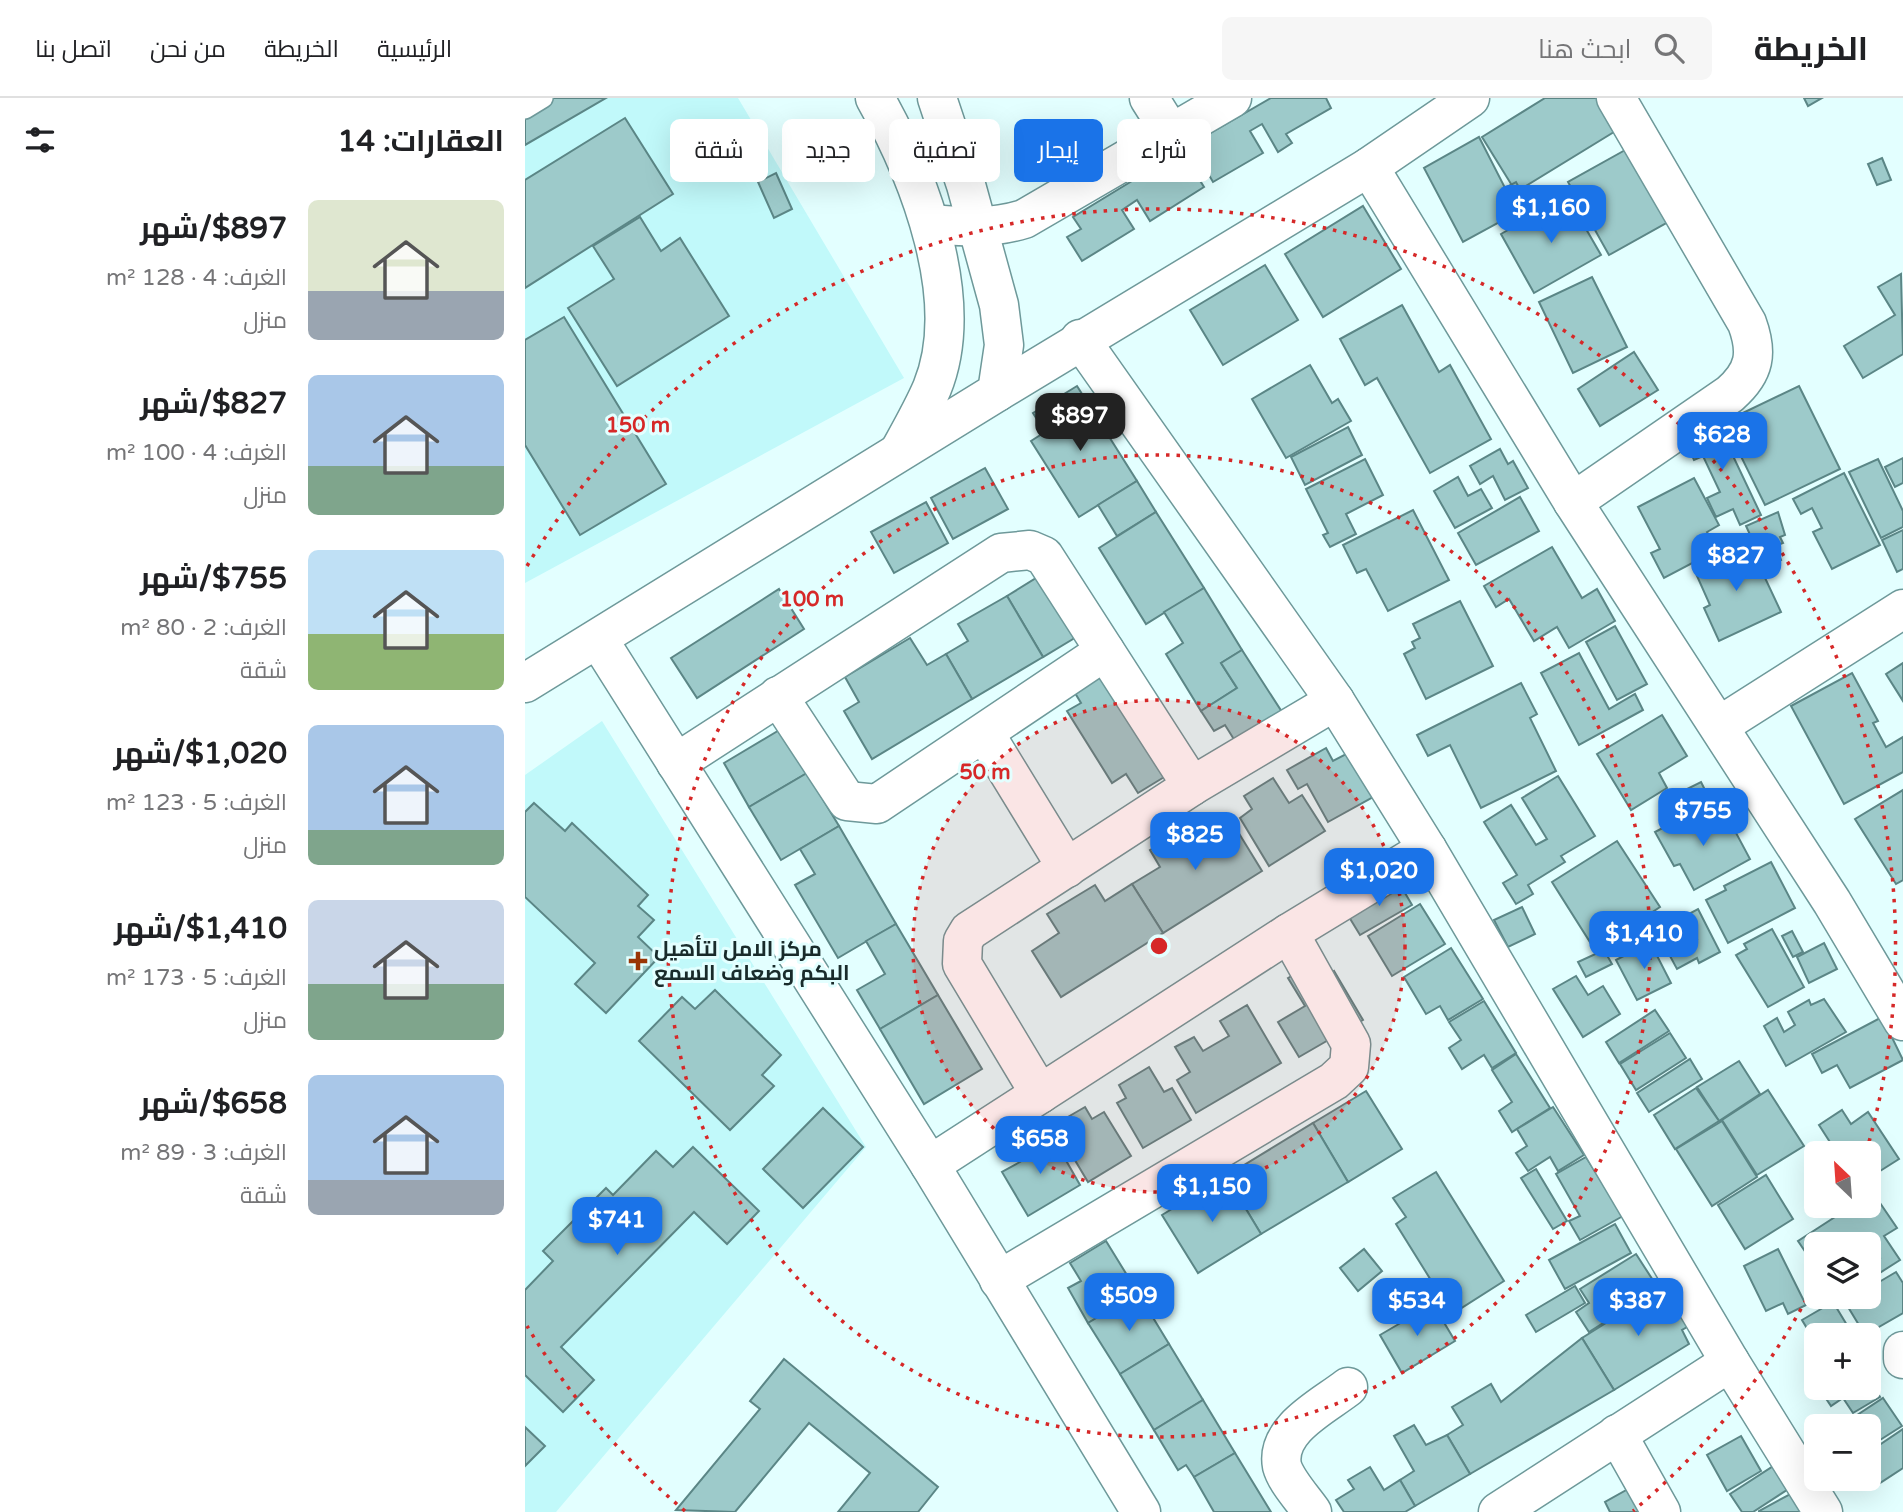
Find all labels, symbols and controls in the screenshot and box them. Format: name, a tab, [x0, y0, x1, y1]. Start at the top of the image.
search box	[1222, 17, 1712, 80]
icon: search	[1650, 29, 1688, 67]
text: الخريطة	[1754, 30, 1868, 69]
text: ابحث هنا	[1538, 34, 1632, 65]
text: اتصل بنا	[35, 35, 112, 64]
text: من نحن	[150, 35, 226, 64]
text: الخريطة	[264, 35, 339, 64]
text: الرئيسية	[377, 35, 452, 64]
chip: شقة	[670, 119, 768, 182]
chip: جديد	[782, 119, 875, 182]
chip: تصفية	[889, 119, 1000, 182]
chip: إيجار	[1014, 119, 1103, 182]
chip: شراء	[1117, 119, 1211, 182]
icon: filters	[21, 121, 59, 159]
text: العقارات: 14	[337, 123, 504, 160]
pin: $1,160	[1494, 186, 1608, 245]
text: $1,160	[1512, 194, 1590, 222]
text: $897/شهر	[140, 210, 287, 247]
icon: home	[364, 228, 448, 312]
text: الغرف: 4 · 128 m²	[106, 264, 287, 292]
text: منزل	[243, 307, 287, 335]
text: $827/شهر	[140, 385, 287, 422]
pin: $897	[1039, 394, 1121, 453]
text: $897	[1051, 402, 1109, 430]
icon: home	[364, 403, 448, 487]
pin: $628	[1681, 412, 1763, 472]
text: 150 m	[606, 413, 670, 438]
text: $628	[1693, 421, 1751, 449]
text: الغرف: 4 · 100 m²	[106, 439, 287, 467]
text: منزل	[243, 482, 287, 510]
pin: $827	[1695, 533, 1777, 593]
text: $827	[1707, 542, 1765, 570]
text: $755/شهر	[140, 560, 287, 597]
icon: home	[364, 578, 448, 662]
text: 100 m	[780, 587, 844, 612]
text: الغرف: 2 · 80 m²	[120, 614, 287, 642]
text: شقة	[240, 657, 287, 685]
text: $1,020/شهر	[113, 735, 287, 772]
icon: home	[364, 753, 448, 837]
text: 50 m	[959, 760, 1011, 785]
pin: $755	[1662, 788, 1744, 848]
text: الغرف: 5 · 123 m²	[106, 789, 287, 817]
text: $755	[1674, 797, 1732, 825]
pin: $825	[1154, 812, 1236, 872]
text: $825	[1166, 821, 1224, 849]
text: منزل	[243, 832, 287, 860]
pin: $1,020	[1322, 848, 1436, 908]
text: $1,020	[1340, 857, 1418, 885]
text: $1,410/شهر	[114, 910, 287, 947]
pin: $1,410	[1587, 912, 1701, 971]
text: $1,410	[1605, 920, 1683, 948]
icon: home	[364, 928, 448, 1012]
centre of rings	[1147, 934, 1171, 958]
place label: مركز الامل لتأهيل البكم وضعاف السمع	[654, 935, 850, 987]
marker: مركز الامل لتأهيل البكم وضعاف السمع	[628, 951, 648, 971]
text: الغرف: 5 · 173 m²	[106, 964, 287, 992]
text: منزل	[243, 1007, 287, 1035]
text: $658/شهر	[140, 1085, 287, 1122]
icon: home	[364, 1103, 448, 1187]
pin: $658	[999, 1116, 1081, 1176]
text: $658	[1011, 1125, 1069, 1153]
text: الغرف: 3 · 89 m²	[120, 1139, 287, 1167]
north arrow	[1804, 1141, 1881, 1218]
map controls	[1804, 1141, 1881, 1491]
pin: $1,150	[1155, 1164, 1269, 1224]
text: $1,150	[1173, 1173, 1251, 1201]
text: شقة	[240, 1182, 287, 1210]
pin: $741	[576, 1198, 658, 1257]
text: $741	[588, 1206, 646, 1234]
button: layers	[1804, 1232, 1881, 1309]
pin: $509	[1088, 1274, 1170, 1333]
pin: $534	[1376, 1278, 1458, 1338]
pin: $387	[1597, 1278, 1679, 1338]
text: $509	[1100, 1282, 1158, 1310]
text: $534	[1388, 1287, 1446, 1315]
text: $387	[1609, 1287, 1667, 1315]
button: +	[1804, 1323, 1881, 1400]
button: −	[1804, 1414, 1881, 1491]

